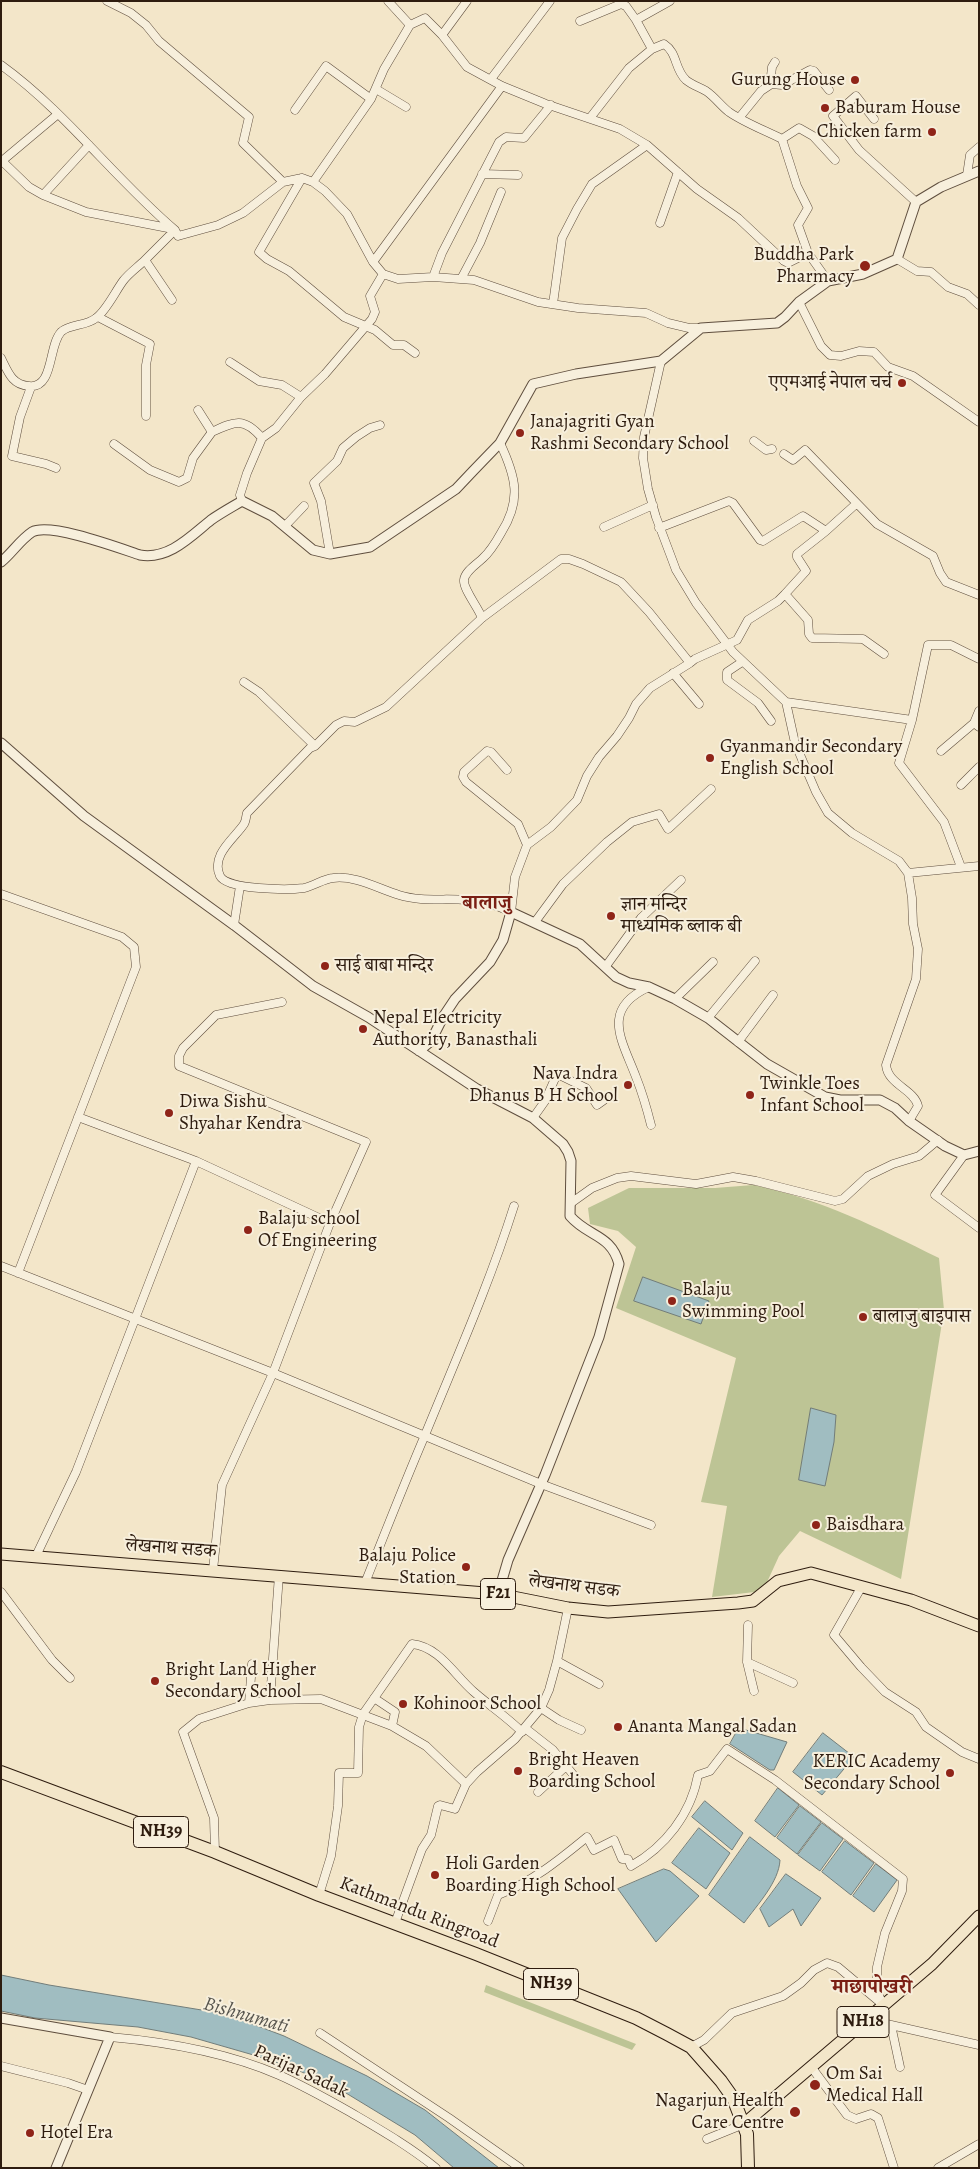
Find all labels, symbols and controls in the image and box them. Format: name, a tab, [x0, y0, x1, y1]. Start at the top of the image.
place label: Gurung House	[731, 69, 845, 91]
marker: Gurung House	[849, 74, 861, 86]
place label: Baburam House	[835, 97, 960, 119]
marker: Baburam House	[819, 102, 831, 114]
place label: Chicken farm	[817, 121, 922, 143]
marker: Chicken farm	[926, 126, 938, 138]
place label: Buddha Park Pharmacy	[754, 244, 854, 288]
marker: Buddha Park Pharmacy	[858, 259, 872, 273]
place label: एएमआई नेपाल चर्च	[769, 372, 892, 394]
marker: एएमआई नेपाल चर्च	[896, 377, 908, 389]
place label: Janajagriti Gyan Rashmi Secondary School	[530, 411, 729, 455]
marker: Janajagriti Gyan Rashmi Secondary School	[514, 427, 526, 439]
place label: Gyanmandir Secondary English School	[720, 736, 902, 780]
marker: Gyanmandir Secondary English School	[704, 752, 716, 764]
district label: बालाजु	[462, 892, 512, 916]
place label: ज्ञान मन्दिर माध्यमिक ब्लाक बी	[621, 894, 742, 938]
marker: ज्ञान मन्दिर माध्यमिक ब्लाक बी	[605, 910, 617, 922]
place label: साई बाबा मन्दिर	[335, 955, 433, 977]
marker: साई बाबा मन्दिर	[319, 960, 331, 972]
place label: Nepal Electricity Authority, Banasthali	[373, 1007, 538, 1051]
marker: Nepal Electricity Authority, Banasthali	[357, 1023, 369, 1035]
place label: Nava Indra Dhanus B H School	[469, 1063, 618, 1107]
place label: Twinkle Toes Infant School	[760, 1073, 864, 1117]
marker: Nava Indra Dhanus B H School	[622, 1079, 634, 1091]
marker: Twinkle Toes Infant School	[744, 1089, 756, 1101]
place label: Diwa Sishu Shyahar Kendra	[179, 1091, 302, 1135]
marker: Diwa Sishu Shyahar Kendra	[163, 1107, 175, 1119]
place label: Balaju school Of Engineering	[258, 1208, 377, 1252]
marker: Balaju school Of Engineering	[242, 1224, 254, 1236]
place label: Balaju Swimming Pool	[682, 1279, 804, 1323]
marker: Balaju Swimming Pool	[666, 1295, 678, 1307]
place label: बालाजु बाइपास	[873, 1306, 971, 1328]
marker: बालाजु बाइपास	[857, 1311, 869, 1323]
place label: Baisdhara	[826, 1514, 904, 1536]
marker: Baisdhara	[810, 1519, 822, 1531]
street label: लेखनाथ सडक	[125, 1534, 217, 1564]
place label: Balaju Police Station	[358, 1545, 456, 1589]
marker: Balaju Police Station	[460, 1561, 472, 1573]
street label: लेखनाथ सडक	[527, 1570, 621, 1604]
road number: F21	[480, 1578, 516, 1610]
place label: Bright Land Higher Secondary School	[165, 1659, 316, 1703]
marker: Bright Land Higher Secondary School	[149, 1675, 161, 1687]
place label: Kohinoor School	[413, 1693, 541, 1715]
marker: Kohinoor School	[397, 1698, 409, 1710]
place label: Ananta Mangal Sadan	[628, 1716, 797, 1738]
marker: Ananta Mangal Sadan	[612, 1721, 624, 1733]
place label: Bright Heaven Boarding School	[528, 1749, 655, 1793]
place label: KERIC Academy Secondary School	[804, 1751, 940, 1795]
marker: Bright Heaven Boarding School	[512, 1765, 524, 1777]
marker: KERIC Academy Secondary School	[944, 1767, 956, 1779]
road number: NH39	[134, 1816, 188, 1848]
place label: Holi Garden Boarding High School	[445, 1853, 615, 1897]
marker: Holi Garden Boarding High School	[429, 1869, 441, 1881]
street label: Kathmandu Ringroad	[336, 1872, 502, 1954]
road number: NH39	[524, 1968, 578, 2000]
district label: माछापोखरी	[832, 1976, 912, 2000]
water label: Bishnumati	[201, 1992, 291, 2040]
road number: NH18	[837, 2006, 889, 2038]
street label: Parijat Sadak	[250, 2040, 352, 2104]
place label: Om Sai Medical Hall	[826, 2063, 923, 2107]
marker: Om Sai Medical Hall	[808, 2078, 822, 2092]
place label: Nagarjun Health Care Centre	[655, 2090, 784, 2134]
marker: Nagarjun Health Care Centre	[788, 2105, 802, 2119]
place label: Hotel Era	[40, 2122, 113, 2144]
marker: Hotel Era	[24, 2127, 36, 2139]

